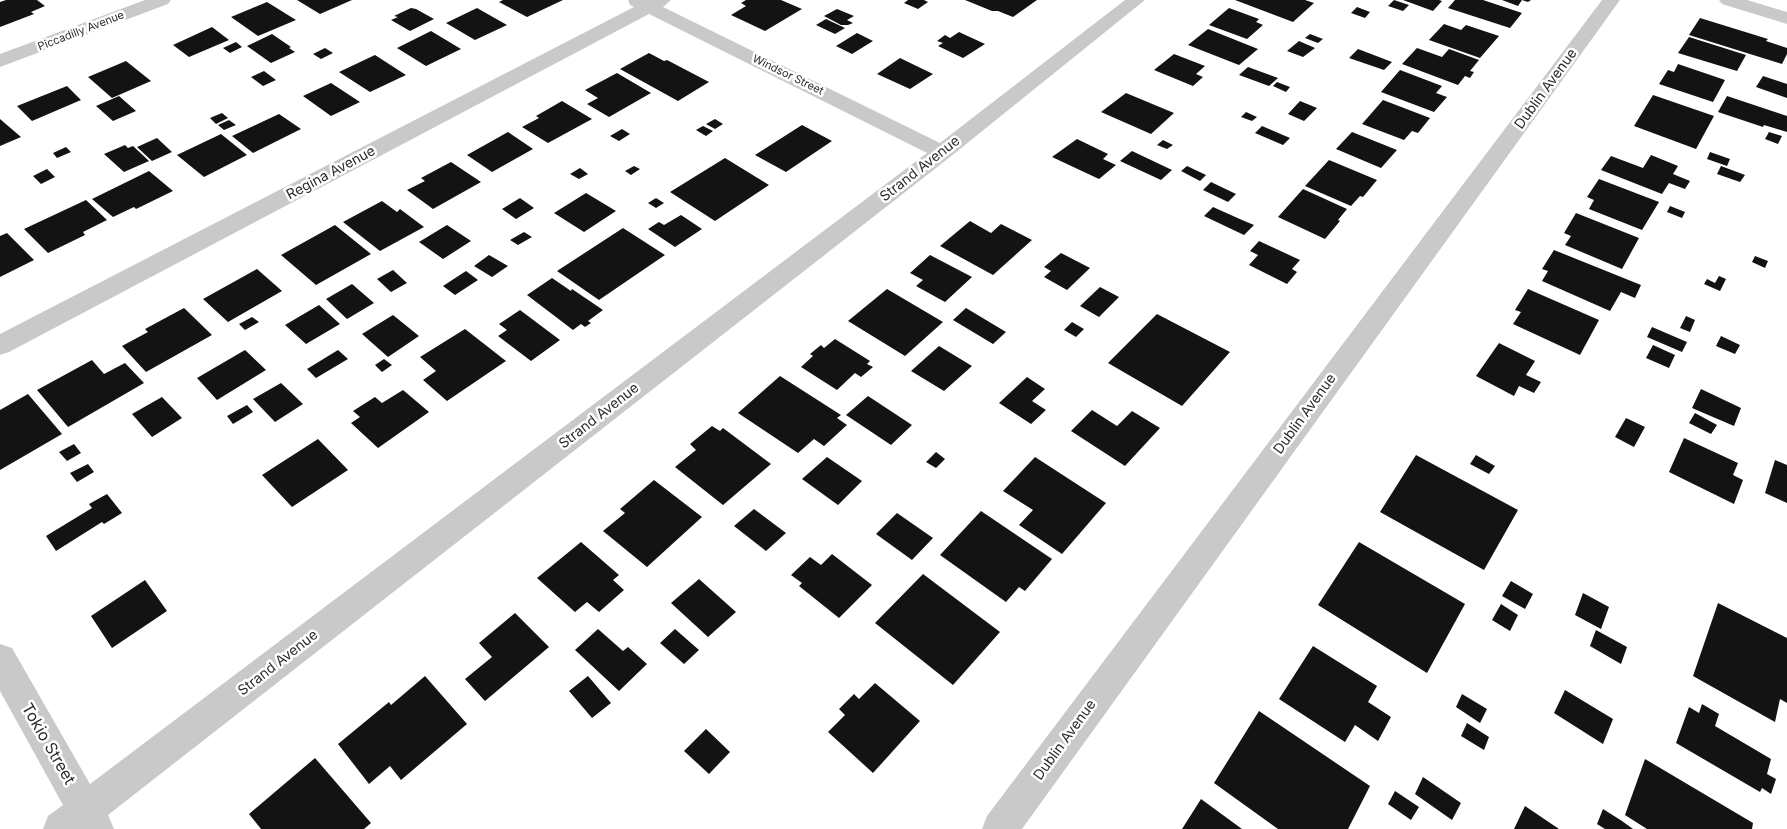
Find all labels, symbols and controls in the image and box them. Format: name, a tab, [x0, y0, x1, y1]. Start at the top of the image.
street label: Piccadilly Avenue	[36, 8, 126, 54]
street label: Dublin Avenue	[1511, 46, 1581, 132]
street label: Windsor Street	[750, 52, 826, 98]
street label: Strand Avenue	[877, 133, 963, 205]
street label: Regina Avenue	[284, 143, 378, 203]
street label: Dublin Avenue	[1270, 371, 1340, 457]
street label: Strand Avenue	[556, 380, 642, 452]
street label: Strand Avenue	[235, 627, 321, 699]
street label: Dublin Avenue	[1030, 697, 1100, 783]
street label: Tokio Street	[17, 700, 79, 788]

